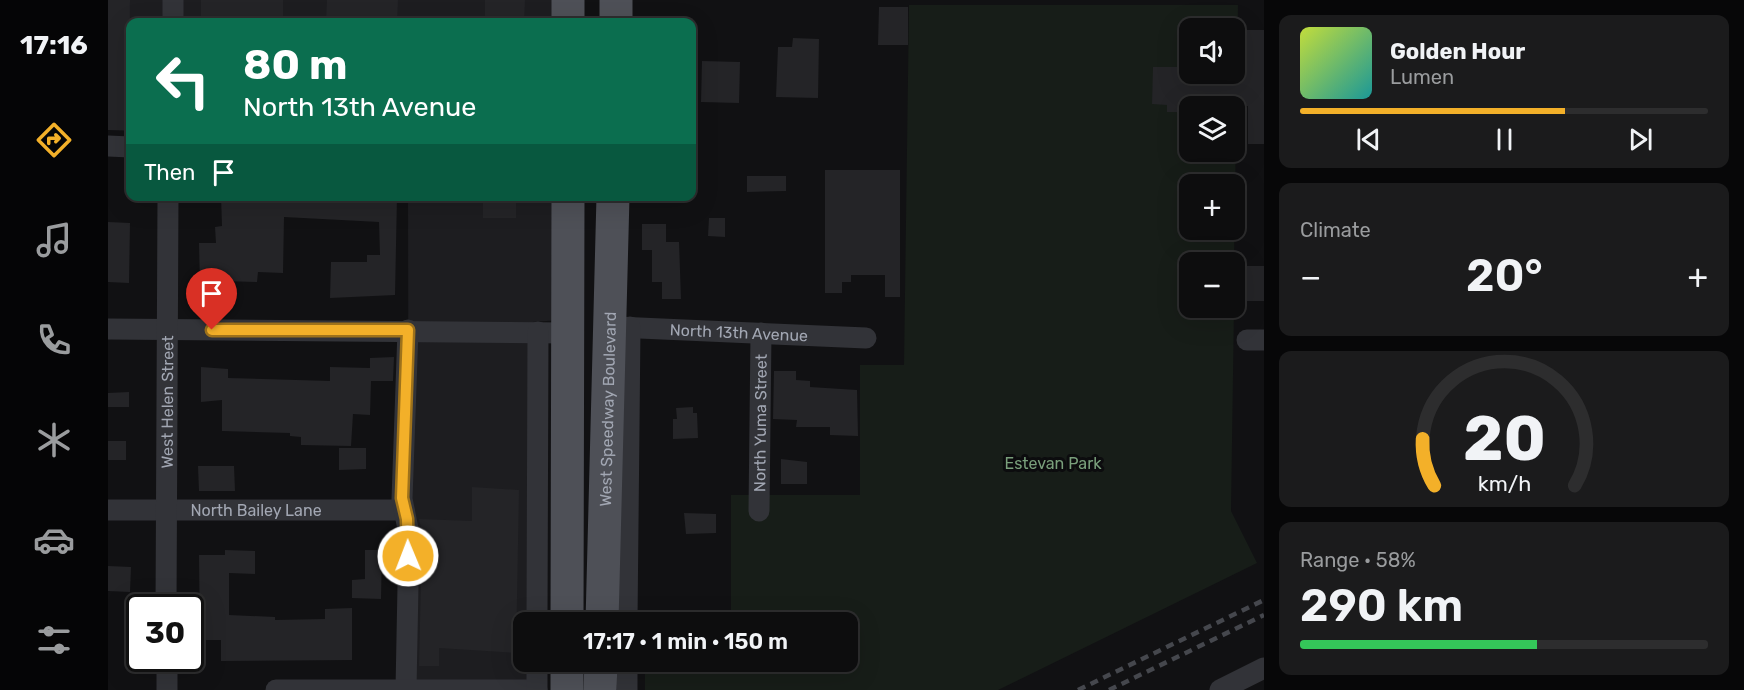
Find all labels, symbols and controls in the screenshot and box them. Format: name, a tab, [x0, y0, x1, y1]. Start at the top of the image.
map controls	[1179, 18, 1245, 318]
button: sound	[1179, 18, 1245, 84]
text: 17:16	[20, 29, 88, 61]
text: Golden Hour	[1390, 38, 1525, 65]
text: 80 m	[243, 40, 347, 90]
icon: left	[144, 42, 222, 120]
text: Lumen	[1390, 65, 1454, 89]
text: North 13th Avenue	[243, 91, 476, 123]
button: layers	[1179, 96, 1245, 162]
icon: directions	[33, 119, 75, 161]
icon: previous	[1352, 123, 1385, 156]
icon: pause	[1488, 123, 1521, 156]
icon: next	[1624, 123, 1657, 156]
icon: arrive	[207, 156, 240, 189]
text: Then	[144, 159, 195, 186]
button: +	[1179, 174, 1245, 240]
text: Climate	[1300, 218, 1371, 242]
icon: music	[33, 219, 75, 261]
text: 20°	[1466, 249, 1543, 302]
button: −	[1179, 252, 1245, 318]
text: −	[1300, 257, 1321, 296]
text: +	[1687, 257, 1708, 296]
pin	[186, 268, 237, 330]
icon: arrive	[195, 277, 228, 310]
street label: West Speedway Boulevard	[595, 311, 620, 507]
icon: phone	[33, 319, 75, 361]
street label: North 13th Avenue	[669, 320, 808, 345]
street label: West Helen Street	[157, 335, 177, 469]
street label: North Yuma Street	[750, 354, 770, 492]
text: 20	[1463, 402, 1545, 476]
icon: climate	[33, 419, 75, 461]
park label: Estevan Park	[1004, 454, 1102, 473]
text: km/h	[1477, 471, 1531, 496]
street label: North Bailey Lane	[190, 501, 322, 520]
icon: car	[33, 519, 75, 561]
position arrow	[376, 524, 440, 588]
text: Range · 58%	[1300, 548, 1416, 572]
text: 290 km	[1300, 579, 1463, 632]
speed limit sign: 30	[126, 594, 204, 672]
icon: filters	[33, 619, 75, 661]
text: 17:17 · 1 min · 150 m	[583, 628, 788, 655]

